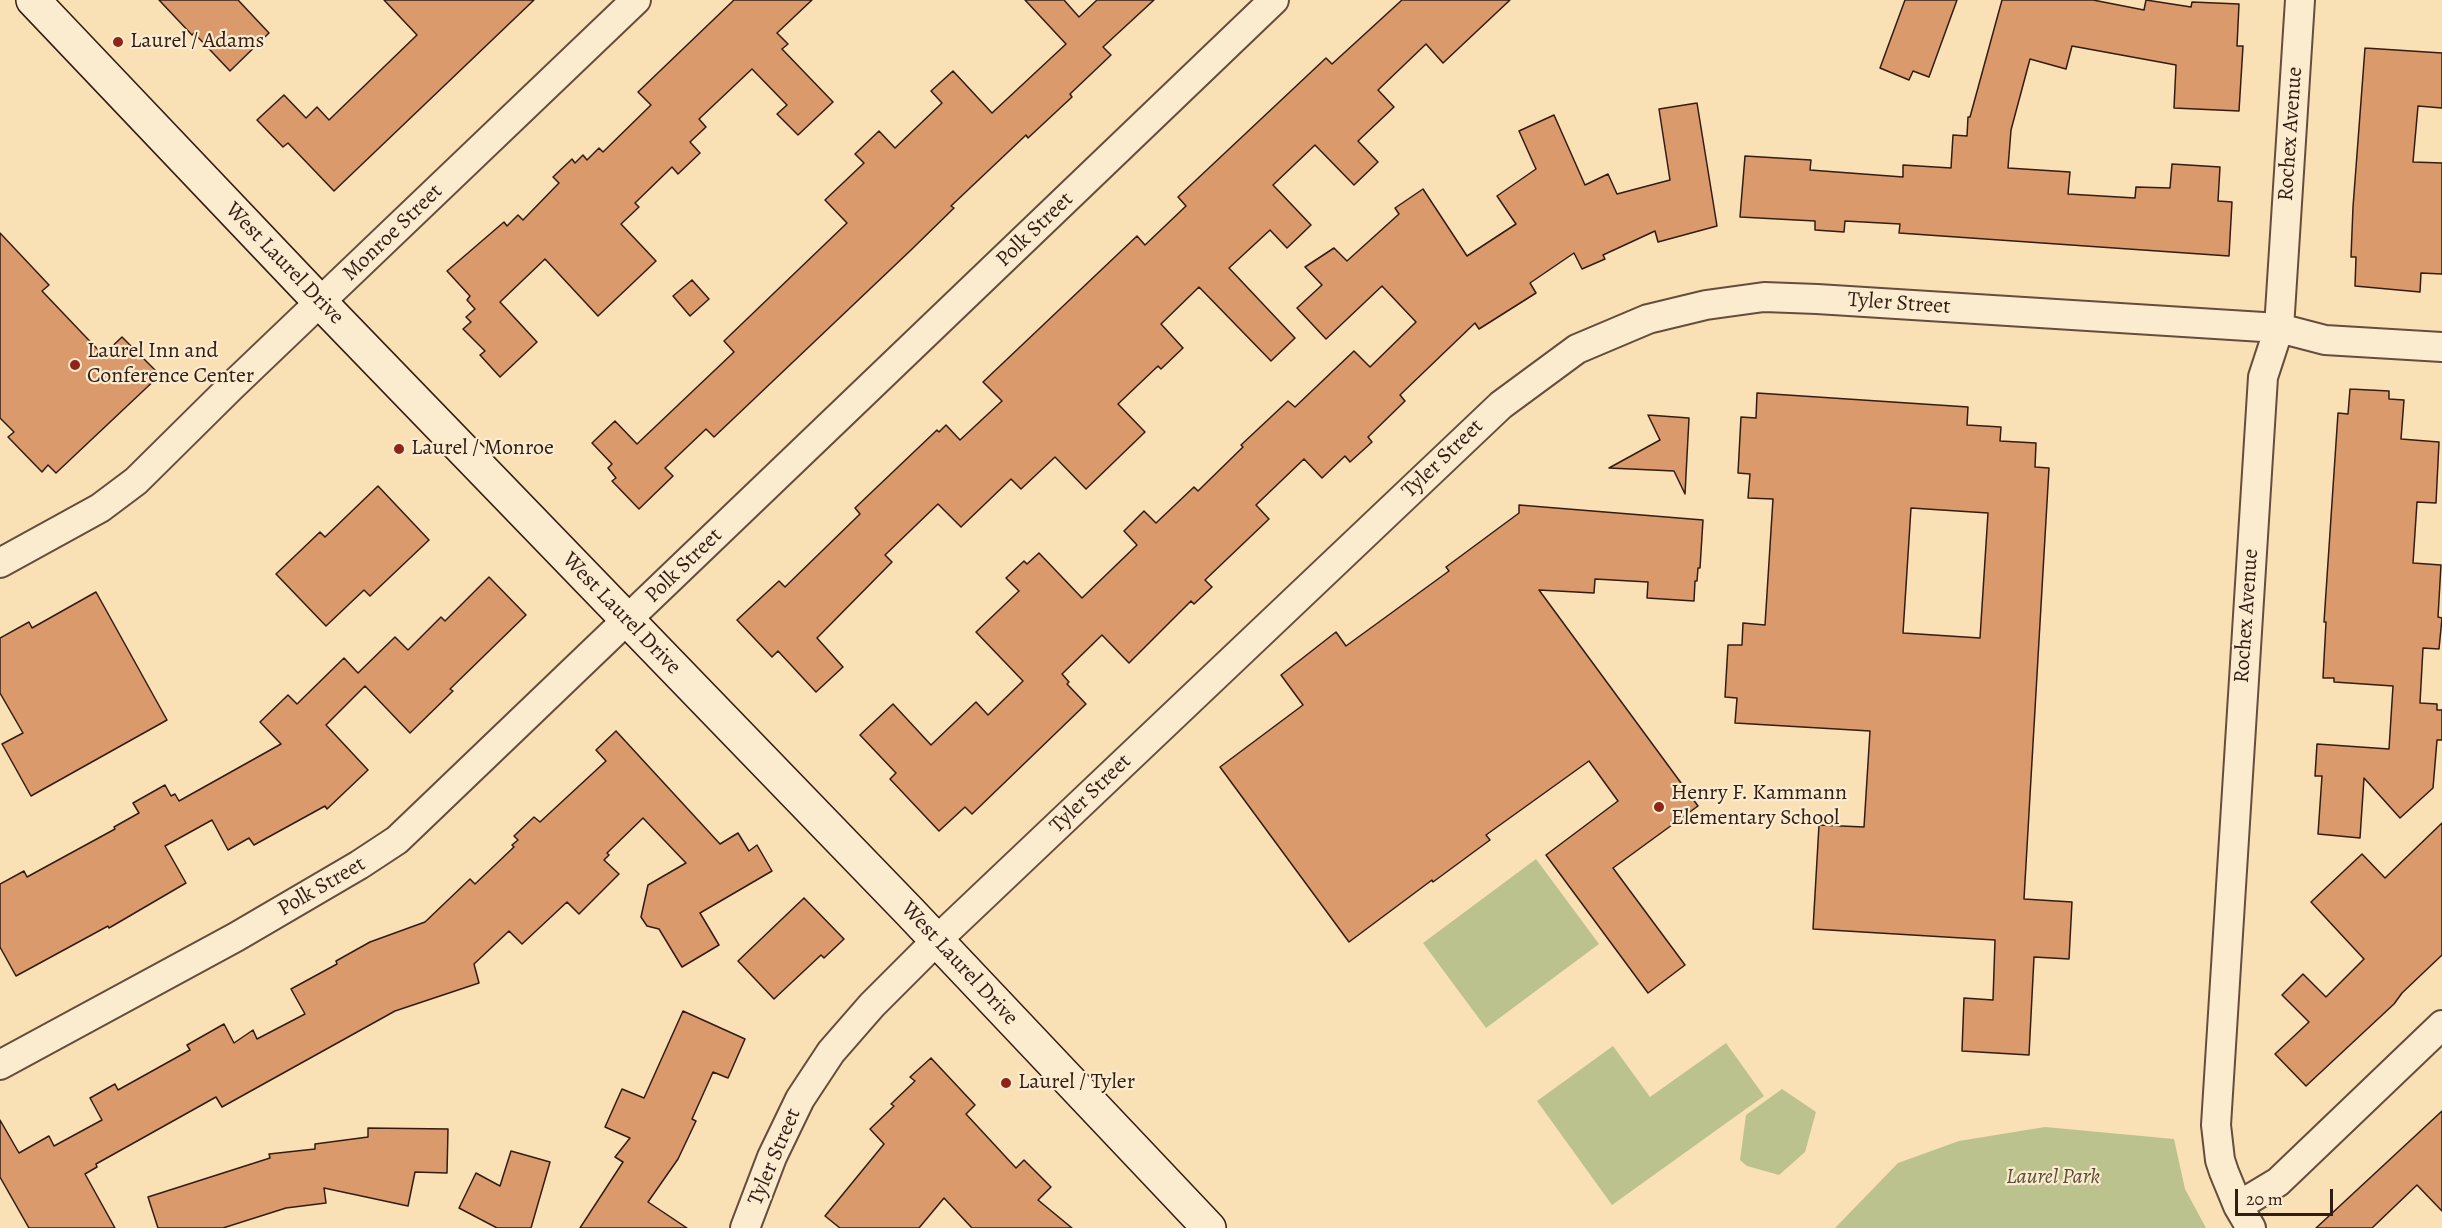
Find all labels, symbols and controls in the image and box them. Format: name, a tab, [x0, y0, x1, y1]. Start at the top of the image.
place label: Laurel / Adams	[130, 29, 264, 55]
marker: Laurel / Adams	[111, 35, 125, 49]
street label: Rochex Avenue	[2273, 66, 2309, 202]
street label: Monroe Street	[338, 179, 448, 287]
street label: Polk Street	[991, 187, 1079, 273]
street label: West Laurel Drive	[219, 197, 349, 331]
street label: Tyler Street	[1847, 287, 1951, 321]
place label: Laurel Inn and Conference Center	[87, 339, 254, 390]
marker: Laurel Inn and Conference Center	[68, 358, 82, 372]
street label: Tyler Street	[1397, 414, 1489, 504]
place label: Laurel / Monroe	[411, 436, 554, 462]
marker: Laurel / Monroe	[392, 442, 406, 456]
street label: Polk Street	[640, 523, 728, 609]
street label: West Laurel Drive	[556, 547, 686, 681]
street label: Rochex Avenue	[2229, 548, 2265, 684]
street label: Tyler Street	[1045, 749, 1137, 839]
place label: Henry F. Kammann Elementary School	[1671, 781, 1847, 832]
marker: Henry F. Kammann Elementary School	[1652, 800, 1666, 814]
street label: Polk Street	[273, 851, 371, 923]
street label: West Laurel Drive	[895, 897, 1023, 1031]
place label: Laurel / Tyler	[1018, 1070, 1135, 1096]
marker: Laurel / Tyler	[999, 1076, 1013, 1090]
street label: Tyler Street	[743, 1105, 807, 1209]
park label: Laurel Park	[2006, 1165, 2100, 1191]
scale bar	[2238, 1177, 2336, 1215]
text: 20 m	[2246, 1187, 2283, 1211]

